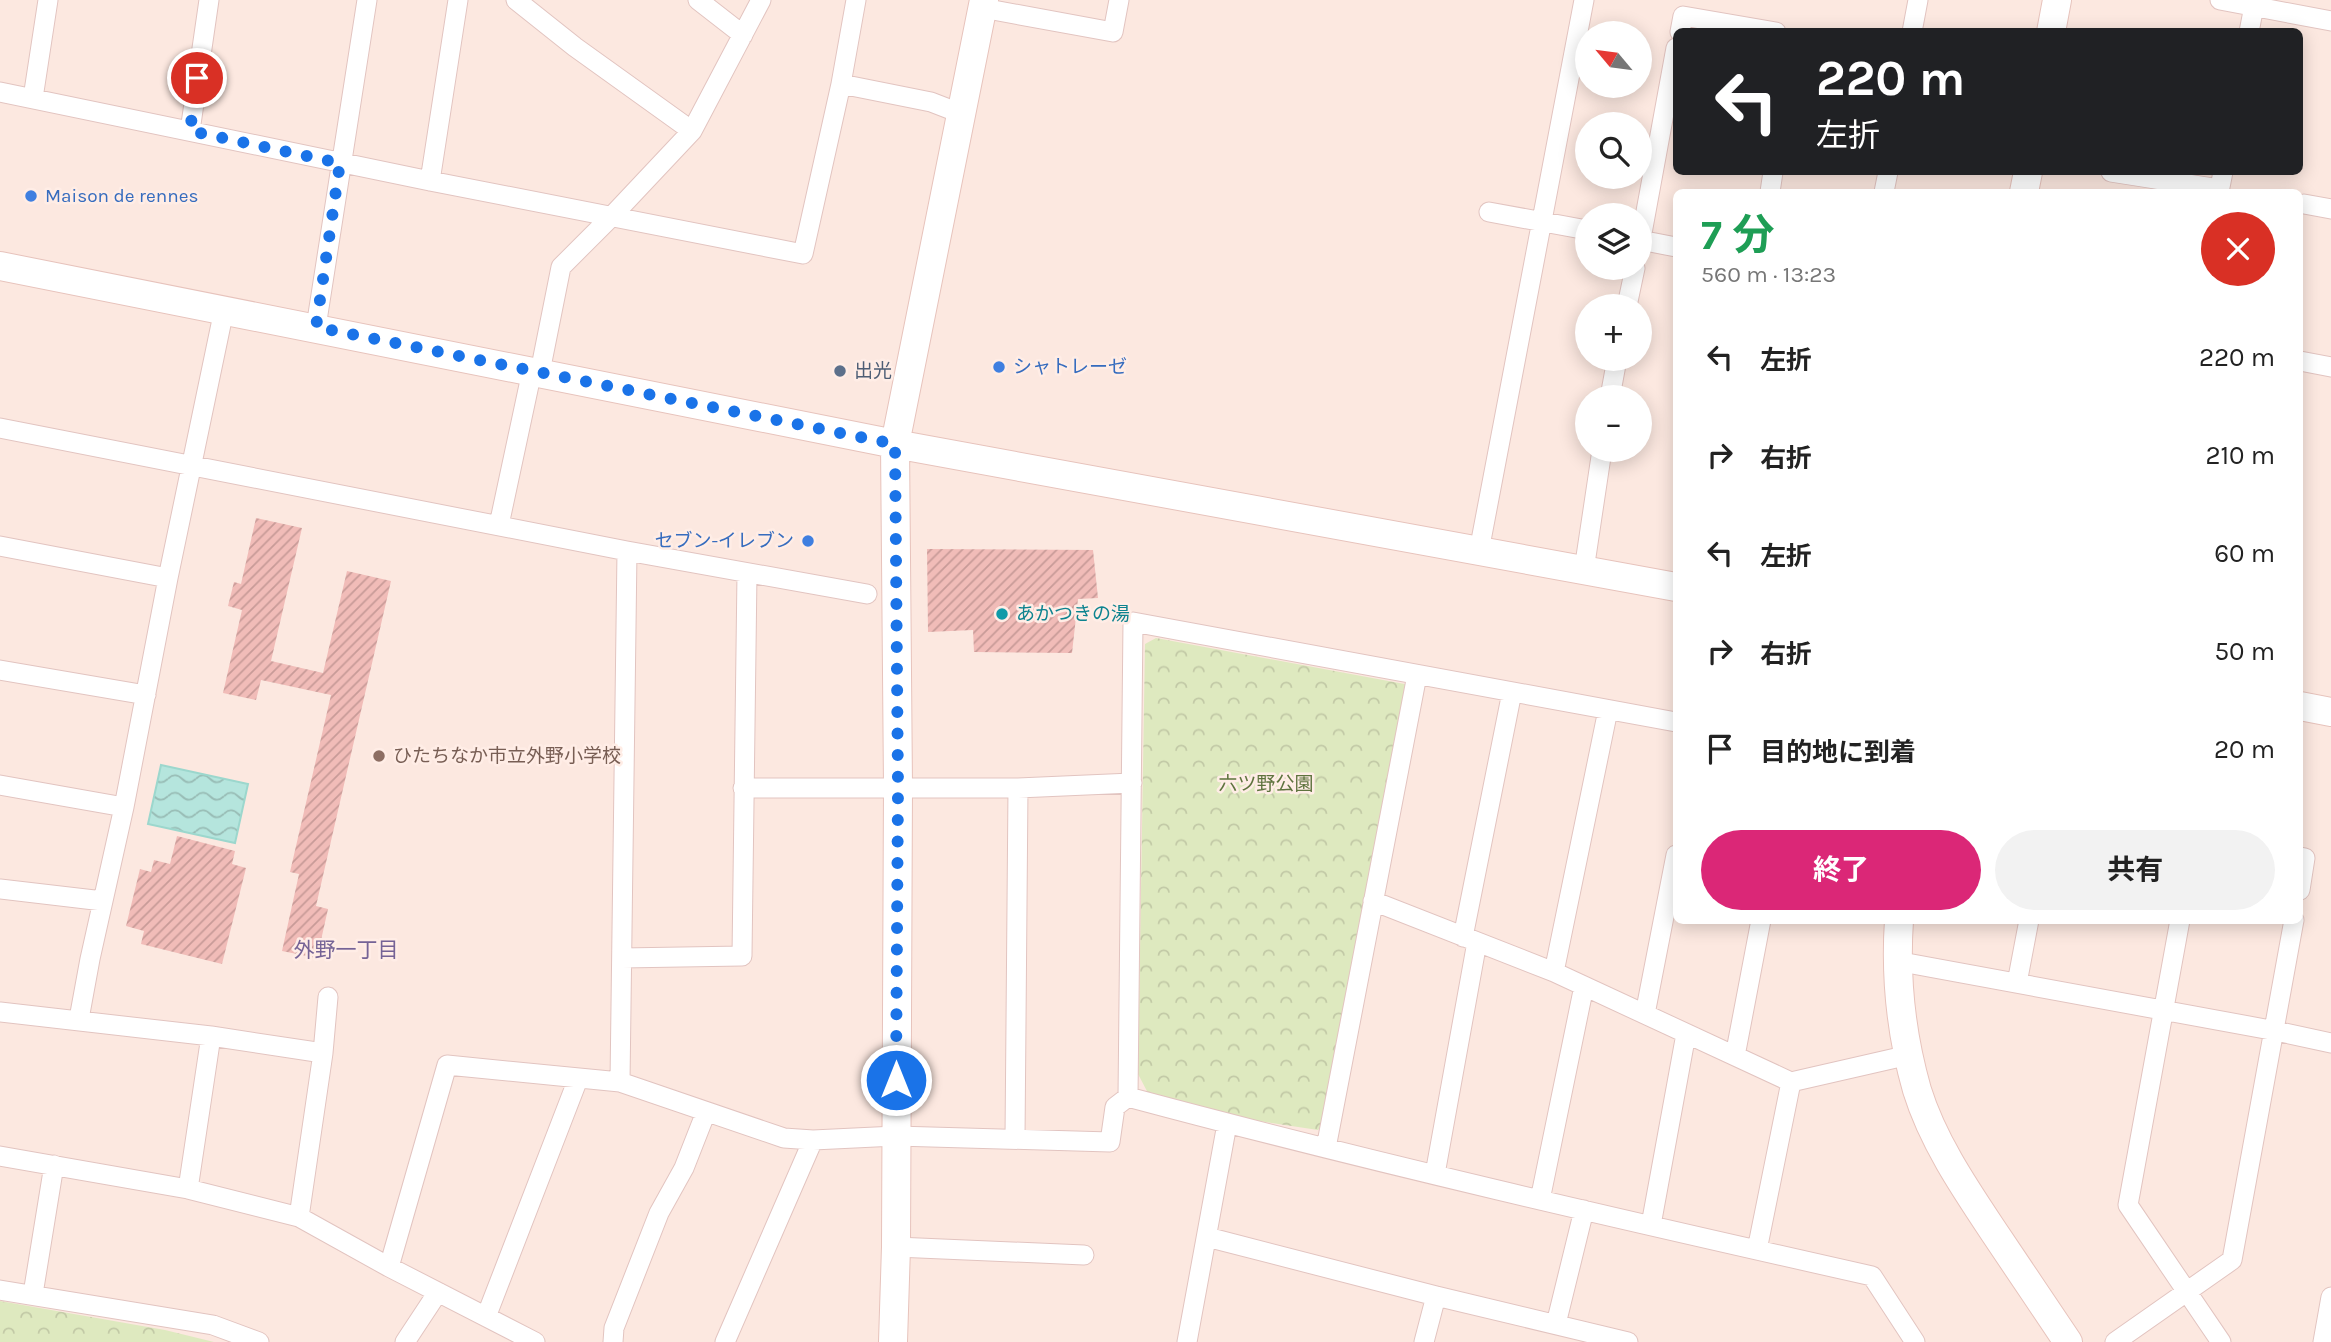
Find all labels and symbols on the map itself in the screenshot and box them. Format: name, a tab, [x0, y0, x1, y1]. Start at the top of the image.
north arrow	[1575, 21, 1652, 98]
pin	[167, 48, 227, 108]
place label: Maison de rennes	[45, 185, 198, 207]
marker: Maison de rennes	[23, 188, 39, 204]
place label: シャトレーゼ	[1013, 356, 1127, 378]
marker: シャトレーゼ	[991, 359, 1007, 375]
place label: 出光	[854, 360, 892, 382]
marker: 出光	[832, 363, 848, 379]
place label: セブン-イレブン	[654, 530, 794, 552]
marker: セブン-イレブン	[800, 533, 816, 549]
place label: あかつきの湯	[1016, 603, 1130, 625]
marker: あかつきの湯	[994, 606, 1010, 622]
place label: ひたちなか市立外野小学校	[393, 745, 621, 767]
marker: ひたちなか市立外野小学校	[371, 748, 387, 764]
park label: 六ツ野公園	[1218, 773, 1314, 795]
district label: 外野一丁目	[294, 938, 399, 962]
position arrow	[859, 1043, 933, 1117]

